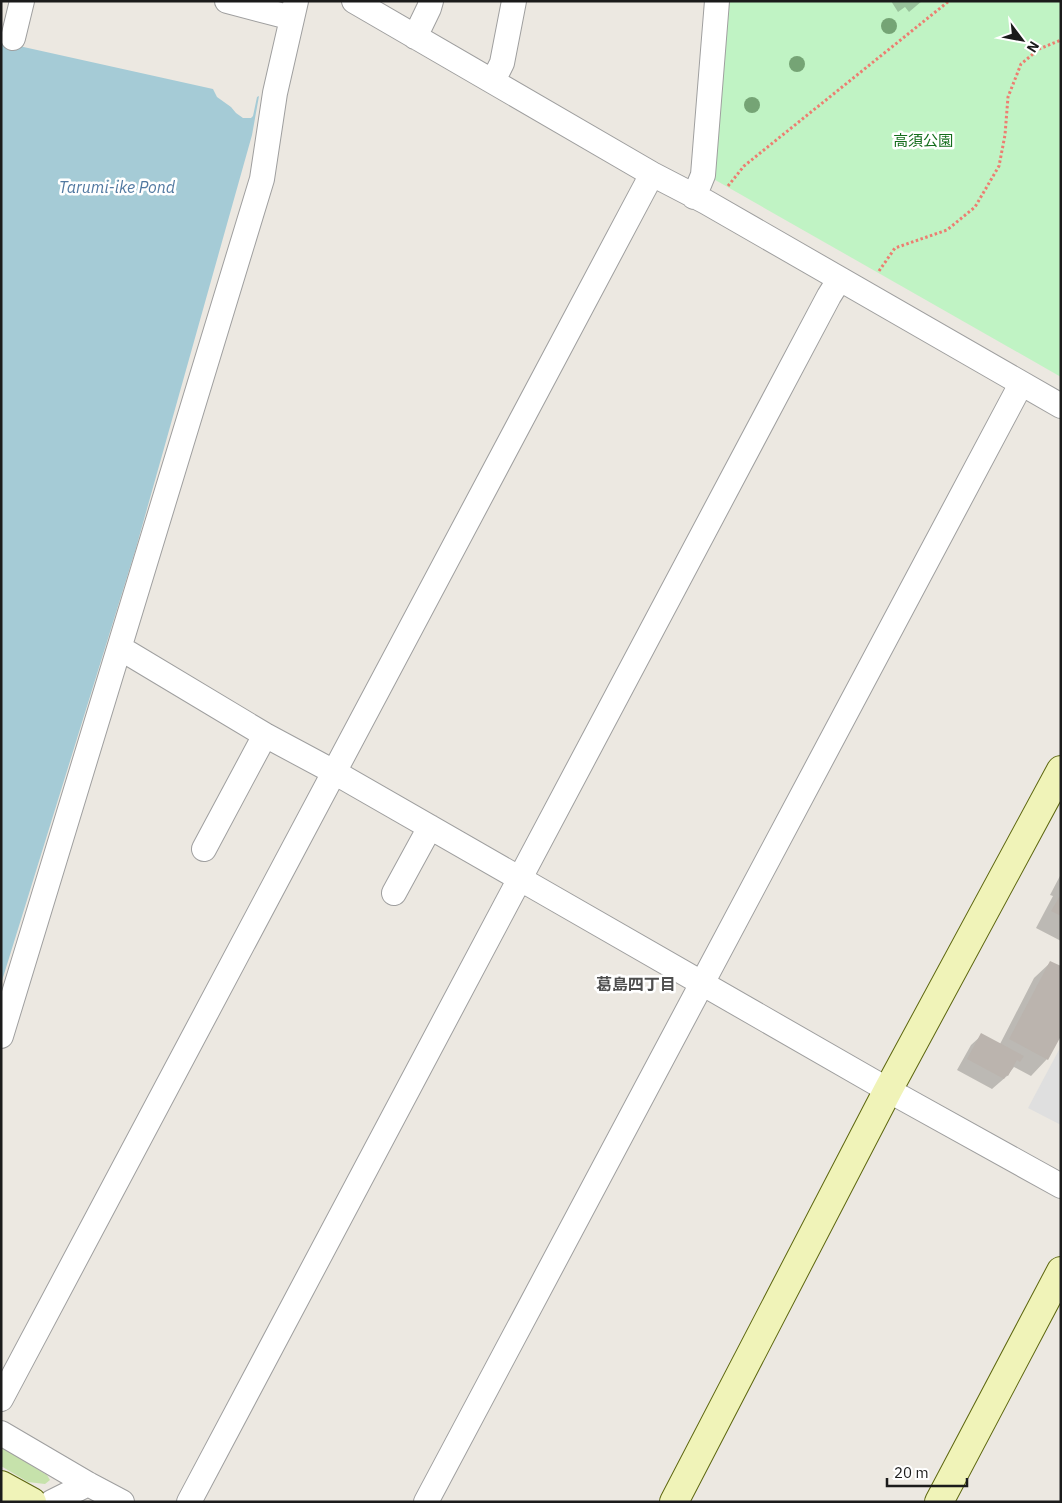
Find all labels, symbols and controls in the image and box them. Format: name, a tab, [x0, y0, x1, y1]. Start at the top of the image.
north arrow	[997, 15, 1047, 65]
text: N	[1023, 38, 1043, 56]
park label: 高須公園	[893, 131, 953, 150]
water label: Tarumi-ike Pond	[59, 177, 176, 197]
district label: 葛島四丁目	[596, 974, 676, 994]
scale bar	[887, 1456, 967, 1488]
text: 20 m	[894, 1463, 929, 1482]

